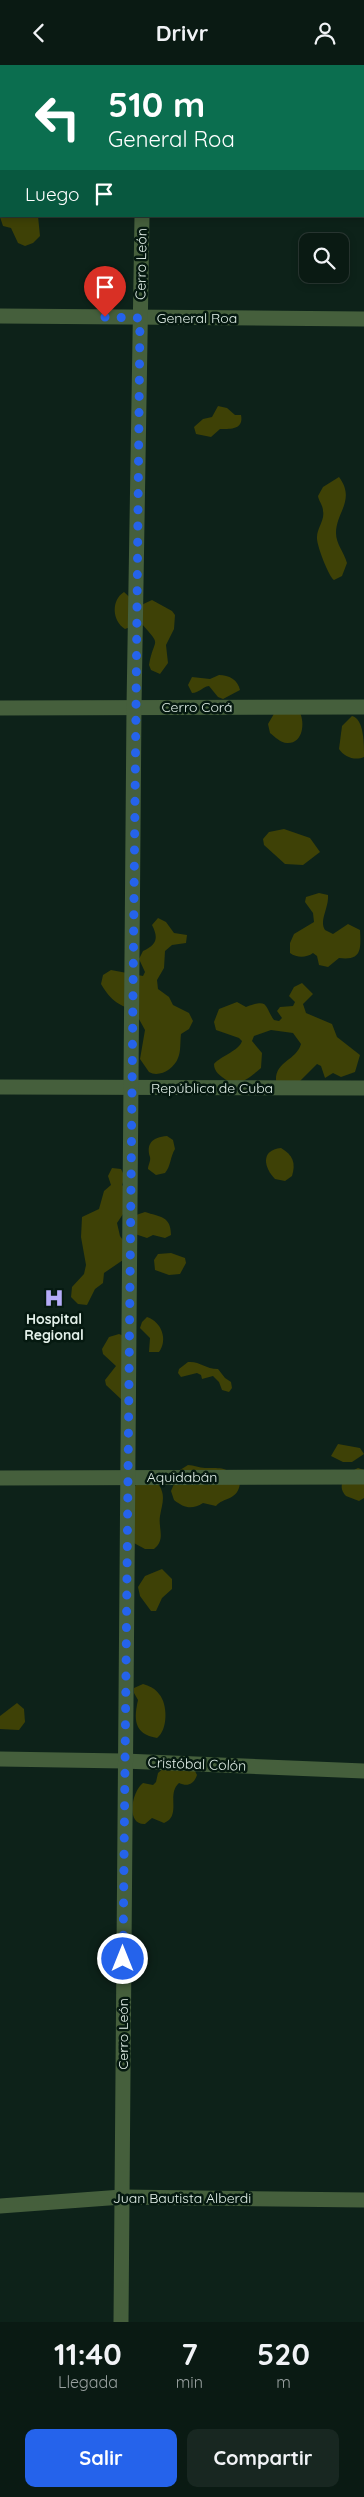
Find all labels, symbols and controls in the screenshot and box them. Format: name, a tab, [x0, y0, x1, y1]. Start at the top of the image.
icon: back	[25, 19, 53, 47]
text: Drivr	[156, 19, 208, 47]
icon: person	[311, 19, 339, 47]
text: 510 m	[108, 82, 205, 126]
icon: left	[25, 85, 90, 150]
text: General Roa	[108, 125, 235, 153]
icon: arrive	[90, 180, 118, 208]
text: Luego	[25, 182, 80, 206]
street label: Cerro León	[131, 228, 151, 300]
map controls	[299, 233, 349, 283]
button: search	[299, 233, 349, 283]
pin	[84, 266, 126, 317]
icon: arrive	[91, 273, 119, 301]
street label: General Roa	[157, 309, 237, 327]
street label: Cerro Corá	[161, 698, 233, 716]
street label: República de Cuba	[151, 1079, 273, 1097]
hospital icon: Hospital Regional	[43, 1287, 65, 1309]
place label: Hospital Regional	[24, 1310, 84, 1344]
street label: Aquidabán	[147, 1468, 217, 1486]
street label: Cristóbal Colón	[147, 1753, 247, 1775]
position arrow	[96, 1932, 148, 1984]
street label: Cerro León	[114, 1998, 132, 2070]
street label: Juan Bautista Alberdi	[113, 2189, 251, 2207]
text: 11:40	[54, 2335, 122, 2373]
text: 7	[181, 2335, 198, 2373]
text: 520	[257, 2335, 310, 2373]
text: Llegada	[58, 2372, 118, 2392]
text: min	[176, 2372, 203, 2392]
text: m	[276, 2372, 291, 2392]
button: Salir	[25, 2429, 177, 2487]
button: Compartir	[187, 2429, 339, 2487]

